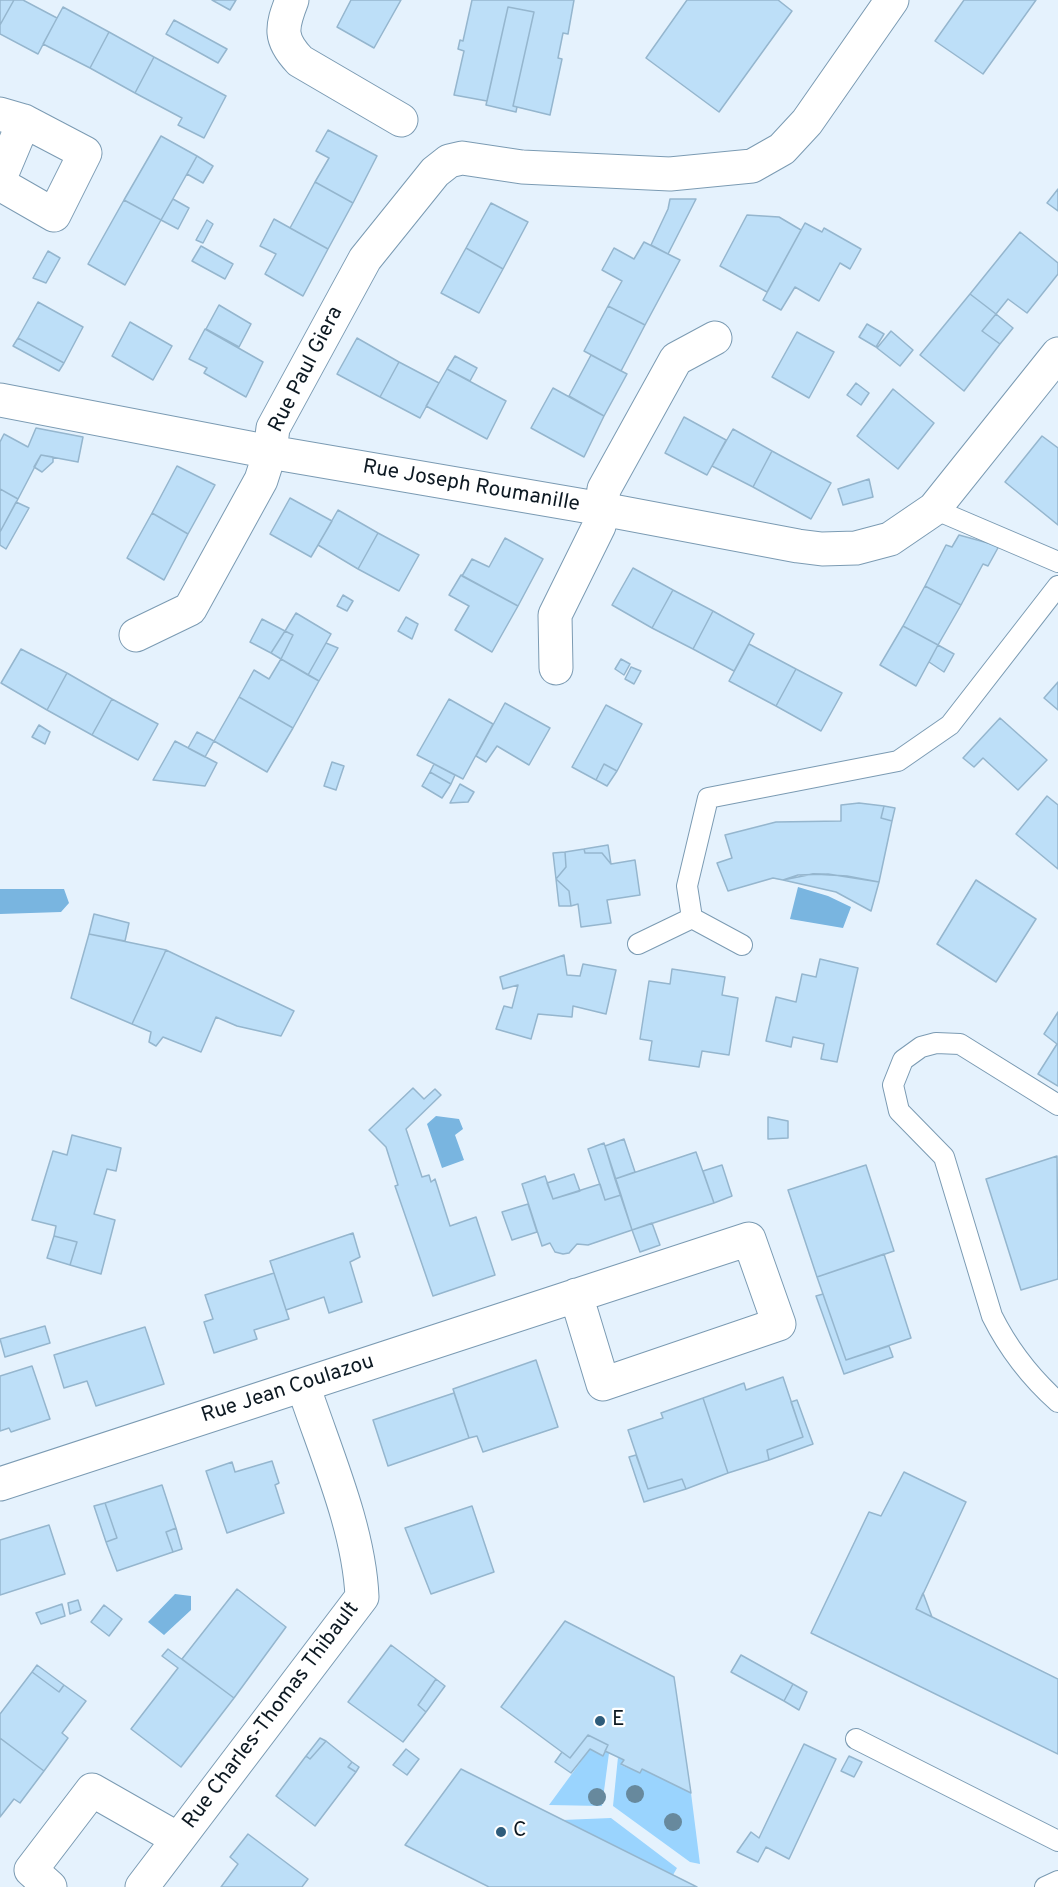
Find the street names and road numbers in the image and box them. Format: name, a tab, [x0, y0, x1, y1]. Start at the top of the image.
street label: Rue Paul Giera	[264, 303, 350, 437]
street label: Rue Joseph Roumanille	[360, 455, 582, 519]
street label: Rue Jean Coulazou	[198, 1350, 378, 1430]
street label: Rue Charles-Thomas Thibault	[178, 1597, 366, 1835]

